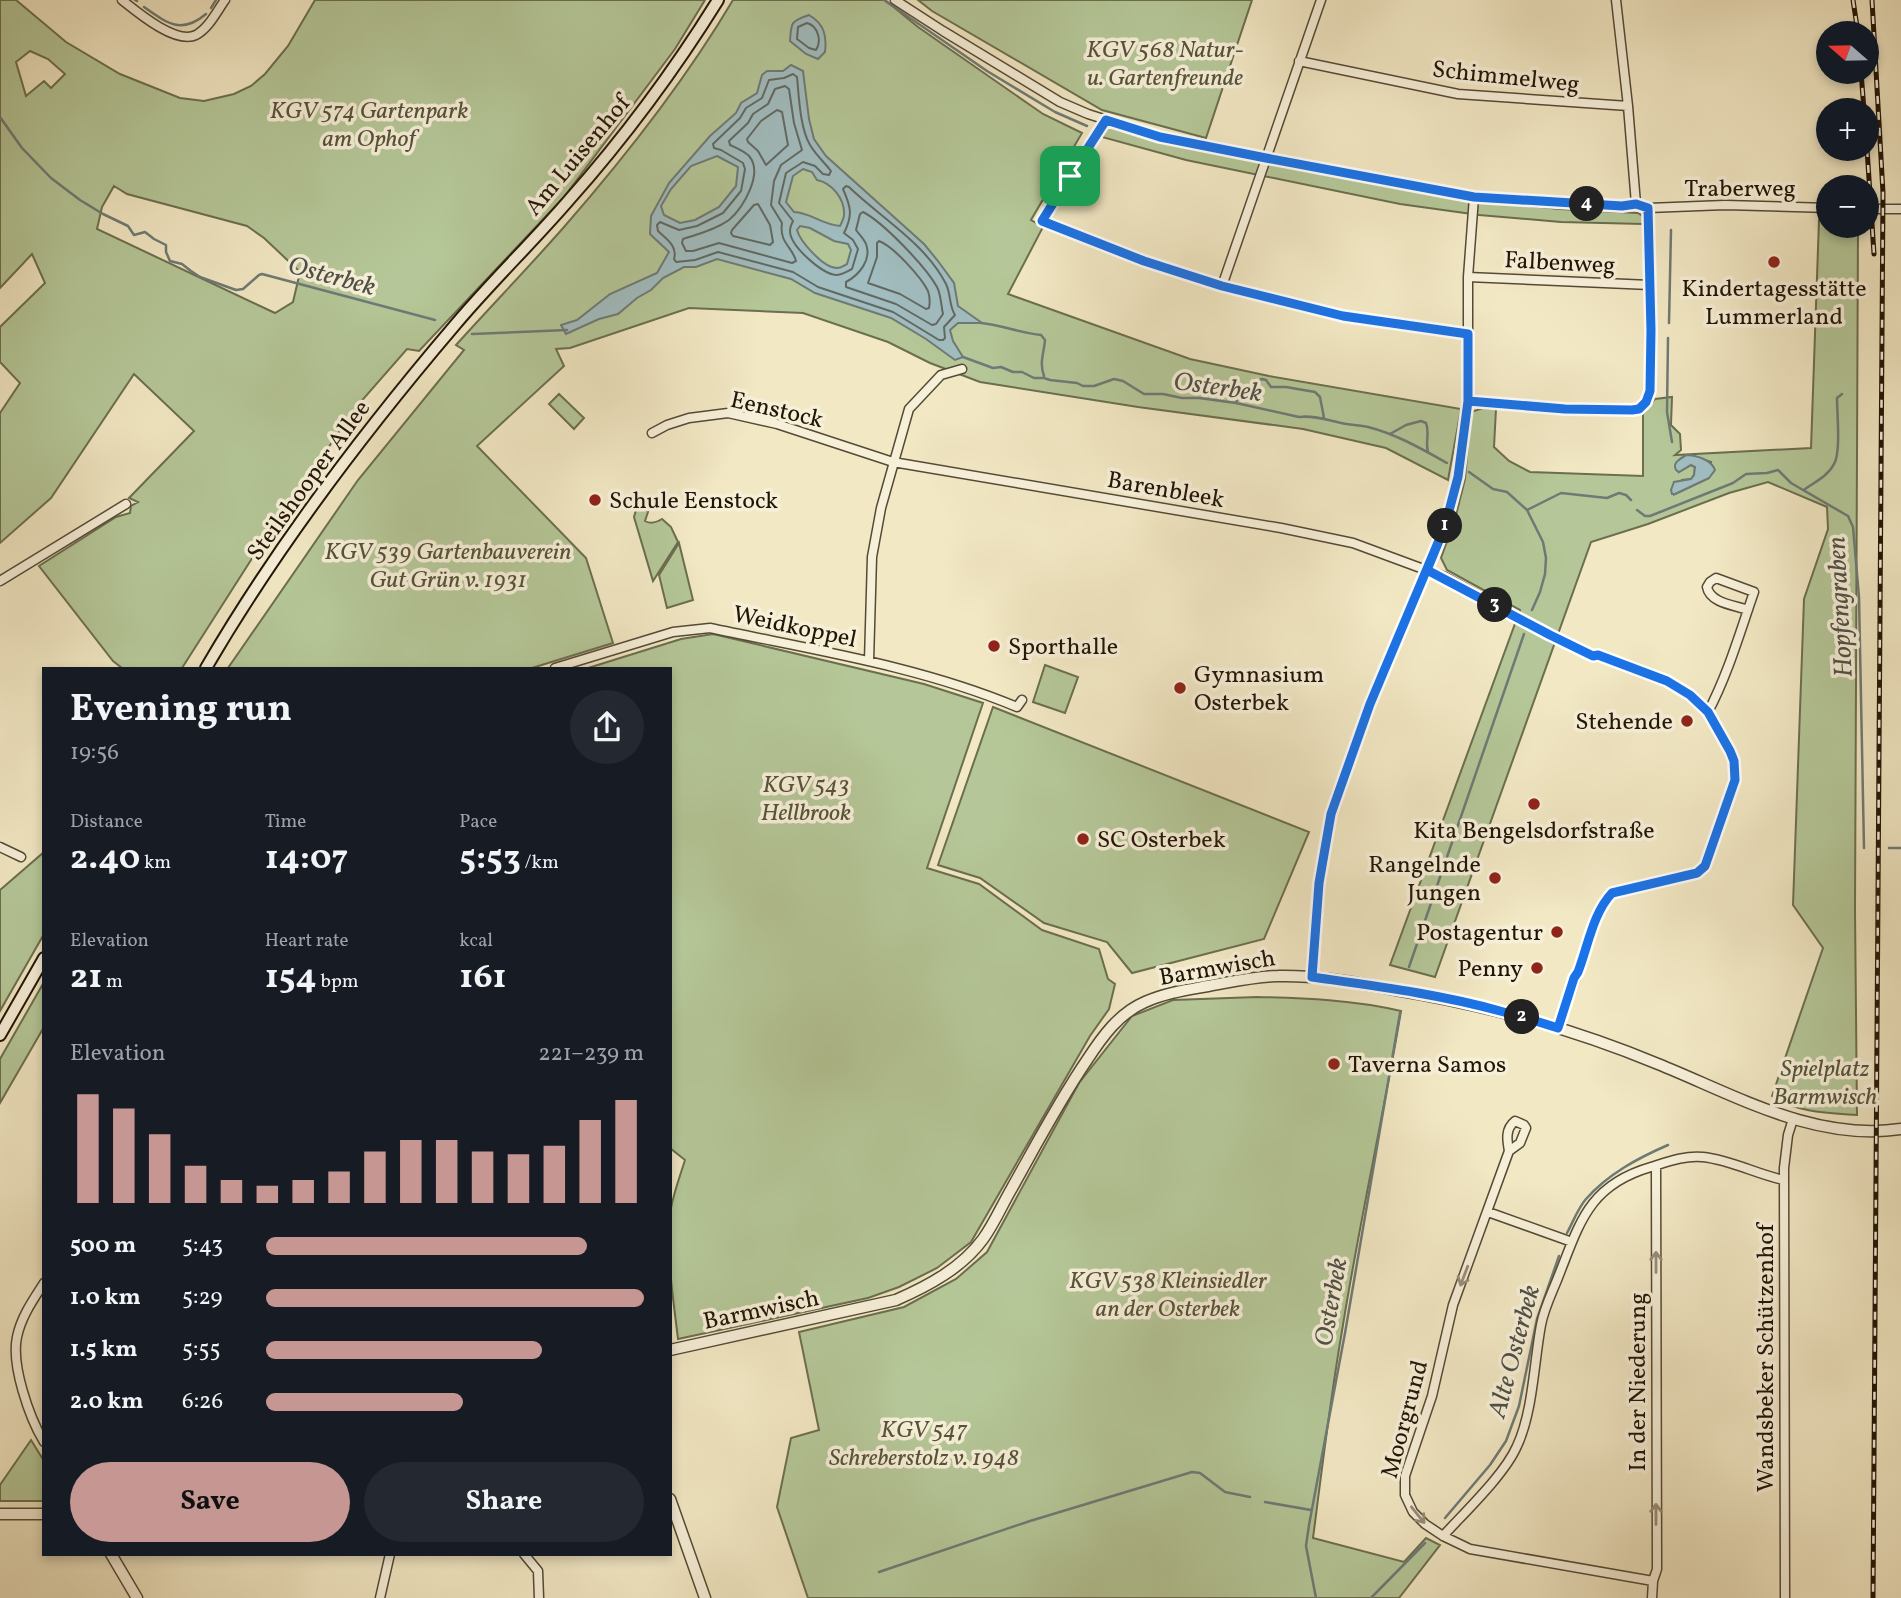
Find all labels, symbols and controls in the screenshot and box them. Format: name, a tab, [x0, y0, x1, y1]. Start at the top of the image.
north arrow	[1816, 21, 1880, 84]
map controls	[1816, 21, 1879, 238]
park label: KGV 568 Natur- u. Gartenfreunde	[1086, 34, 1244, 96]
street label: Schimmelweg	[1430, 53, 1581, 103]
street label: Am Luisenhof	[518, 86, 641, 224]
park label: KGV 574 Gartenpark am Ophof	[270, 95, 468, 157]
button: +	[1816, 98, 1879, 161]
pin	[1040, 146, 1100, 206]
icon: arrive	[1051, 157, 1089, 195]
street label: Traberweg	[1684, 173, 1796, 207]
button: −	[1816, 175, 1879, 238]
pin: 4	[1570, 186, 1604, 222]
text: 4	[1581, 190, 1592, 216]
street label: Falbenweg	[1503, 244, 1616, 284]
water label: Osterbek	[284, 248, 379, 306]
marker: Kindertagesstätte Lummerland	[1766, 254, 1782, 270]
place label: Kindertagesstätte Lummerland	[1681, 273, 1867, 335]
water label: Osterbek	[1171, 364, 1265, 412]
street label: Eenstock	[727, 384, 826, 438]
street label: Steilshooper Allee	[240, 394, 380, 569]
street label: Barenbleek	[1104, 464, 1227, 518]
place label: Schule Eenstock	[609, 485, 778, 519]
marker: Schule Eenstock	[587, 492, 603, 508]
pin: 1	[1428, 508, 1462, 544]
text: 1	[1441, 512, 1448, 538]
park label: KGV 539 Gartenbauverein Gut Grün v. 1931	[325, 536, 571, 598]
water label: Hopfengraben	[1819, 536, 1863, 678]
pin: 3	[1478, 588, 1512, 622]
text: 3	[1490, 591, 1499, 617]
street label: Weidkoppel	[730, 598, 860, 658]
place label: Sporthalle	[1008, 631, 1118, 665]
marker: Sporthalle	[986, 638, 1002, 654]
place label: Gymnasium Osterbek	[1194, 659, 1324, 721]
marker: Gymnasium Osterbek	[1172, 680, 1188, 696]
text: Evening run	[70, 684, 292, 737]
button: share	[570, 690, 644, 764]
place label: Stehende	[1575, 706, 1673, 740]
marker: Stehende	[1679, 713, 1695, 729]
text: 19:56	[70, 737, 119, 769]
park label: KGV 543 Hellbrook	[761, 769, 851, 831]
marker: Kita Bengelsdorfstraße	[1526, 796, 1542, 812]
text: Distance	[70, 809, 143, 835]
text: Time	[265, 809, 306, 835]
text: Pace	[459, 809, 497, 835]
place label: Kita Bengelsdorfstraße	[1413, 815, 1655, 849]
place label: SC Osterbek	[1097, 824, 1226, 858]
marker: SC Osterbek	[1075, 831, 1091, 847]
text: 2.40	[70, 835, 140, 883]
text: 14:07	[265, 835, 348, 883]
text: 5:53	[459, 835, 521, 883]
place label: Rangelnde Jungen	[1368, 849, 1481, 911]
text: km	[140, 850, 171, 876]
text: /km	[521, 850, 559, 876]
marker: Rangelnde Jungen	[1487, 870, 1503, 886]
place label: Postagentur	[1416, 917, 1543, 951]
marker: Postagentur	[1549, 924, 1565, 940]
text: Elevation	[70, 928, 149, 954]
text: Heart rate	[265, 928, 349, 954]
text: kcal	[459, 928, 493, 954]
street label: Barmwisch	[1156, 942, 1278, 996]
place label: Penny	[1457, 953, 1523, 987]
text: 21	[70, 954, 102, 1002]
text: 154	[265, 954, 317, 1002]
text: 161	[459, 954, 507, 1002]
marker: Penny	[1529, 960, 1545, 976]
text: m	[102, 969, 123, 995]
text: bpm	[317, 969, 359, 995]
pin: 2	[1504, 1000, 1540, 1034]
text: 2	[1517, 1003, 1526, 1029]
text: Elevation	[70, 1038, 166, 1070]
text: 221–239 m	[538, 1038, 644, 1070]
place label: Taverna Samos	[1348, 1049, 1506, 1083]
park label: Spielplatz Barmwisch	[1773, 1053, 1877, 1115]
marker: Taverna Samos	[1326, 1056, 1342, 1072]
street label: Wandsbeker Schützenhof	[1750, 1221, 1784, 1492]
text: 500 m	[70, 1230, 136, 1262]
text: 5:43	[182, 1230, 223, 1262]
one-way arrow	[1649, 1250, 1663, 1273]
water label: Osterbek	[1306, 1255, 1357, 1350]
park label: KGV 538 Kleinsiedler an der Osterbek	[1069, 1265, 1268, 1327]
one-way arrow	[1457, 1265, 1469, 1287]
water label: Alte Osterbek	[1480, 1281, 1550, 1423]
text: 1.0 km	[70, 1282, 141, 1314]
text: 5:29	[182, 1282, 223, 1314]
street label: Barmwisch	[700, 1282, 823, 1340]
street label: In der Niederung	[1622, 1293, 1656, 1471]
text: 1.5 km	[70, 1334, 137, 1366]
text: 5:55	[182, 1334, 221, 1366]
street label: Moorgrund	[1374, 1357, 1438, 1482]
text: 2.0 km	[70, 1386, 143, 1418]
text: 6:26	[182, 1386, 223, 1418]
park label: KGV 547 Schreberstolz v. 1948	[829, 1414, 1019, 1476]
button: Save	[70, 1462, 350, 1542]
button: Share	[364, 1462, 644, 1542]
one-way arrow	[1649, 1502, 1663, 1525]
one-way arrow	[1410, 1506, 1426, 1524]

